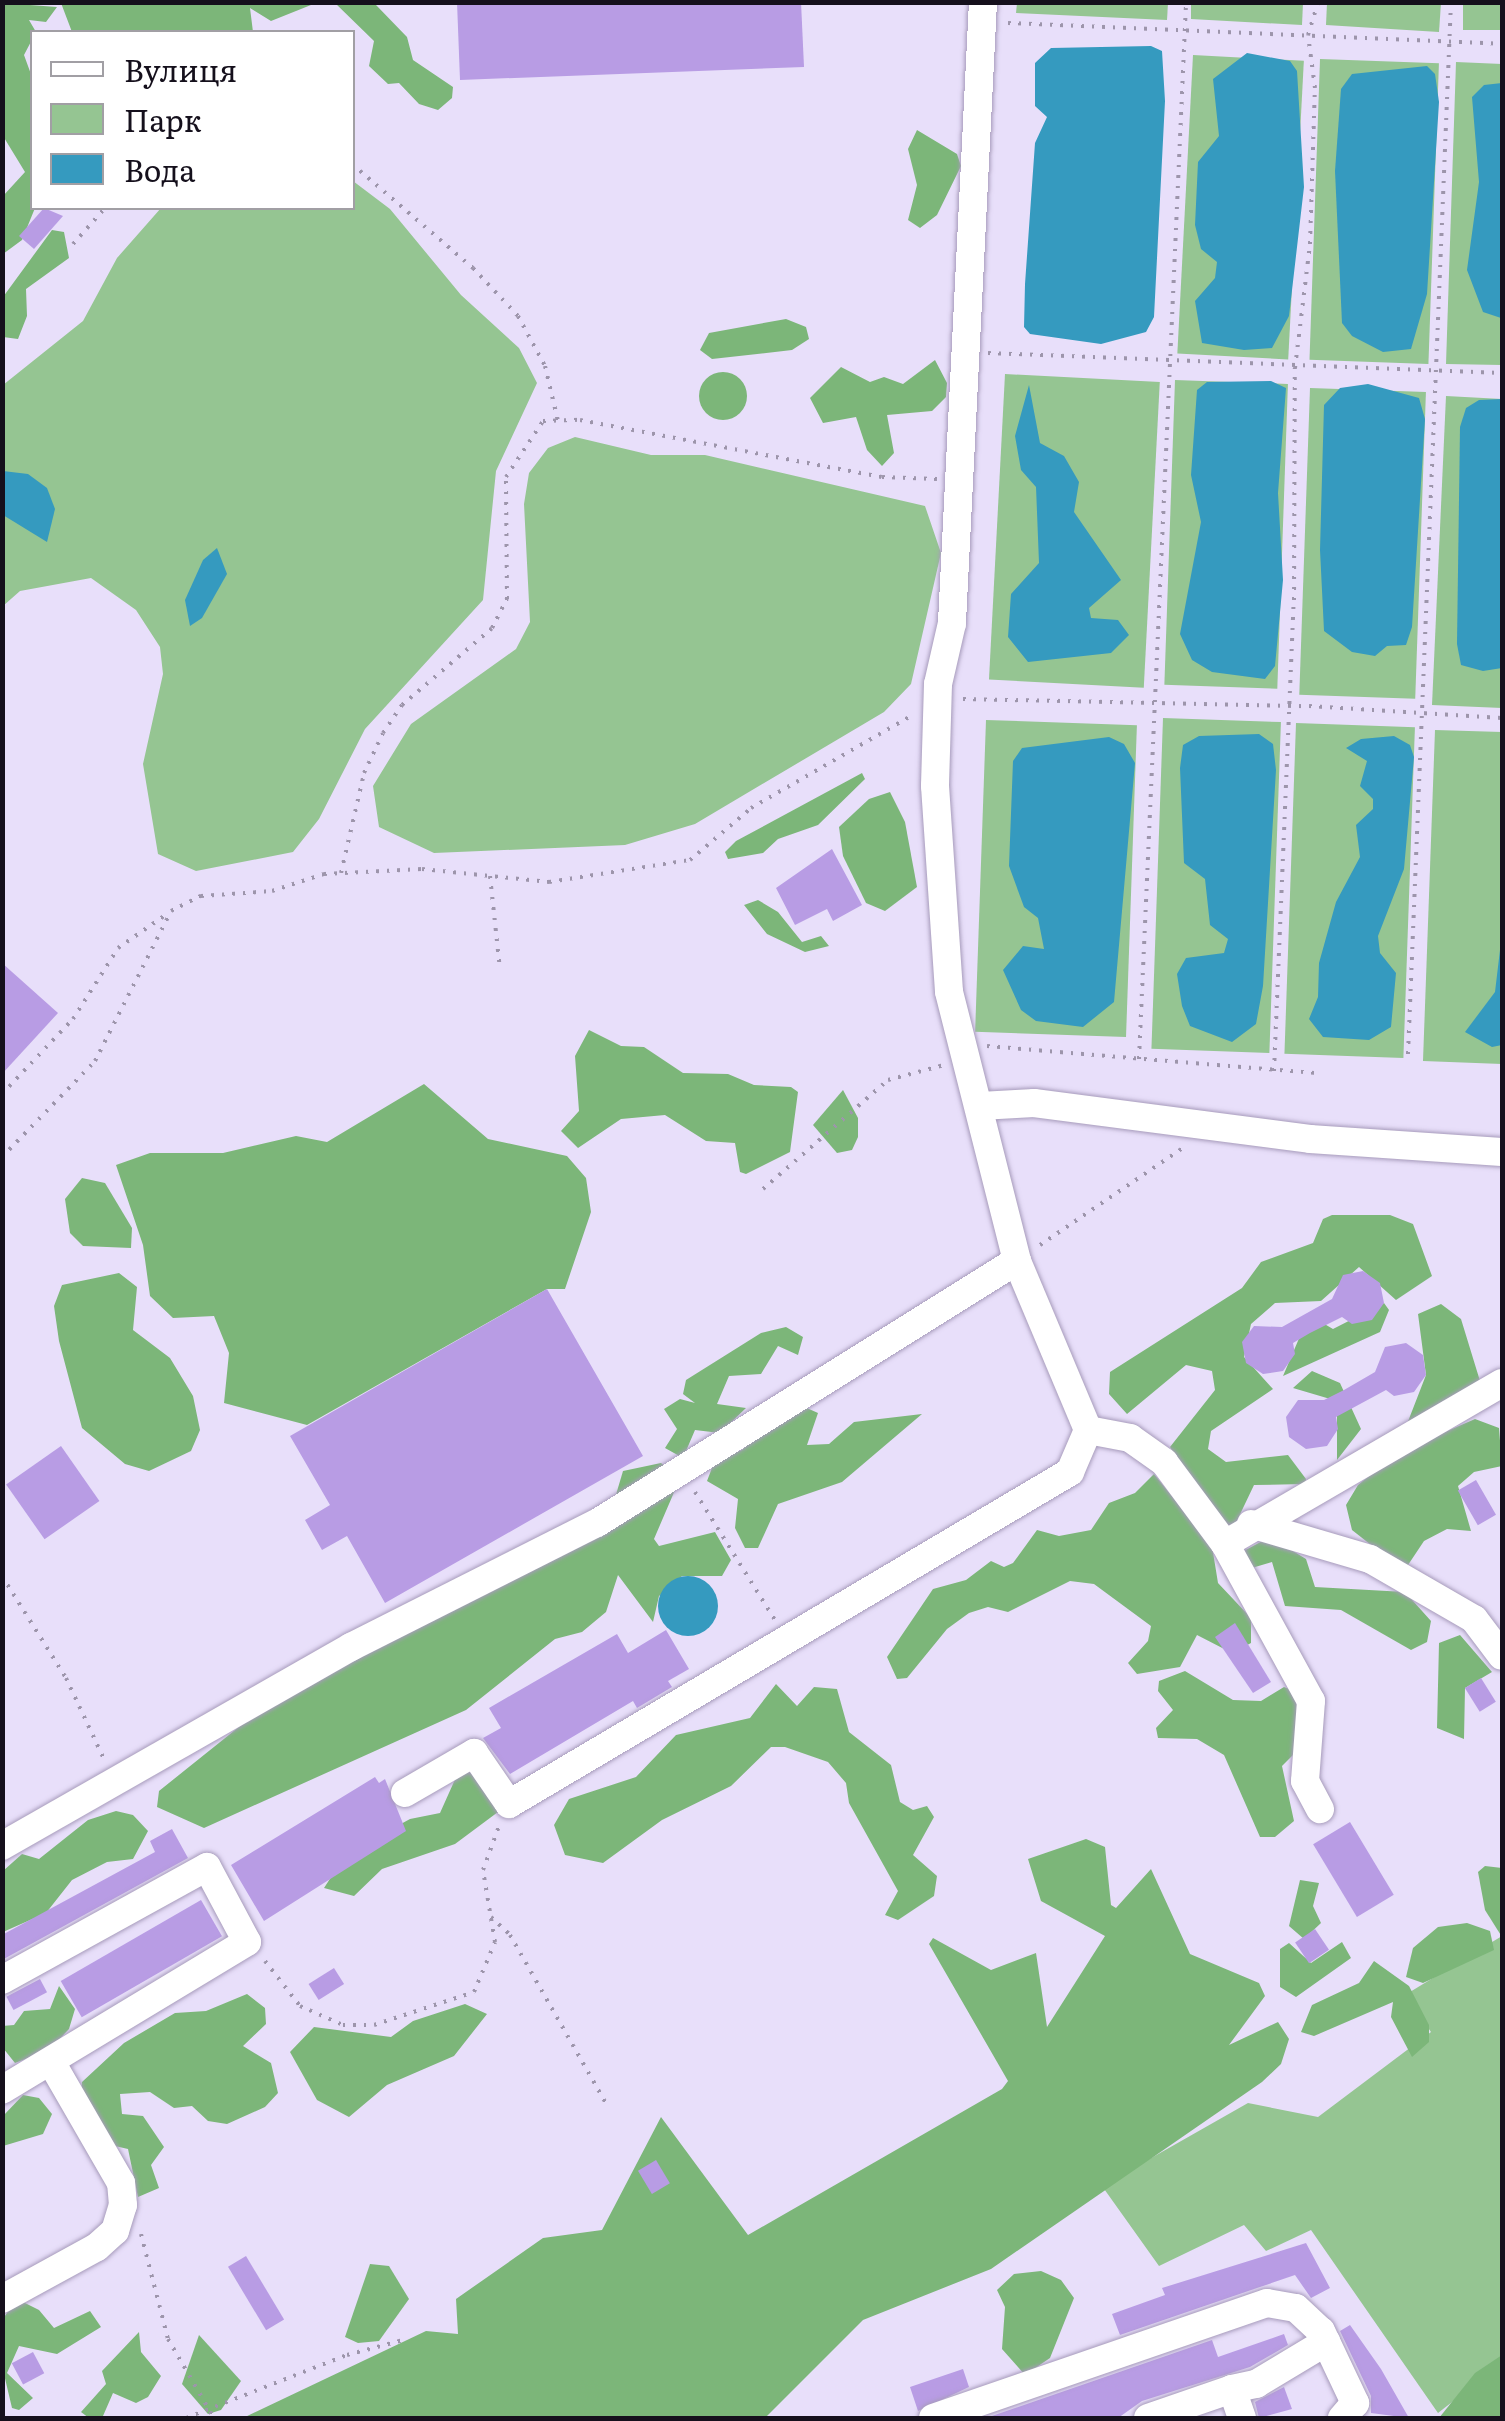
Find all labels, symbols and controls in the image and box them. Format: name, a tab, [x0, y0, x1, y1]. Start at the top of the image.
legend	[30, 30, 355, 210]
text: Вулиця	[124, 47, 237, 91]
text: Парк	[124, 97, 202, 141]
text: Вода	[124, 147, 195, 191]

